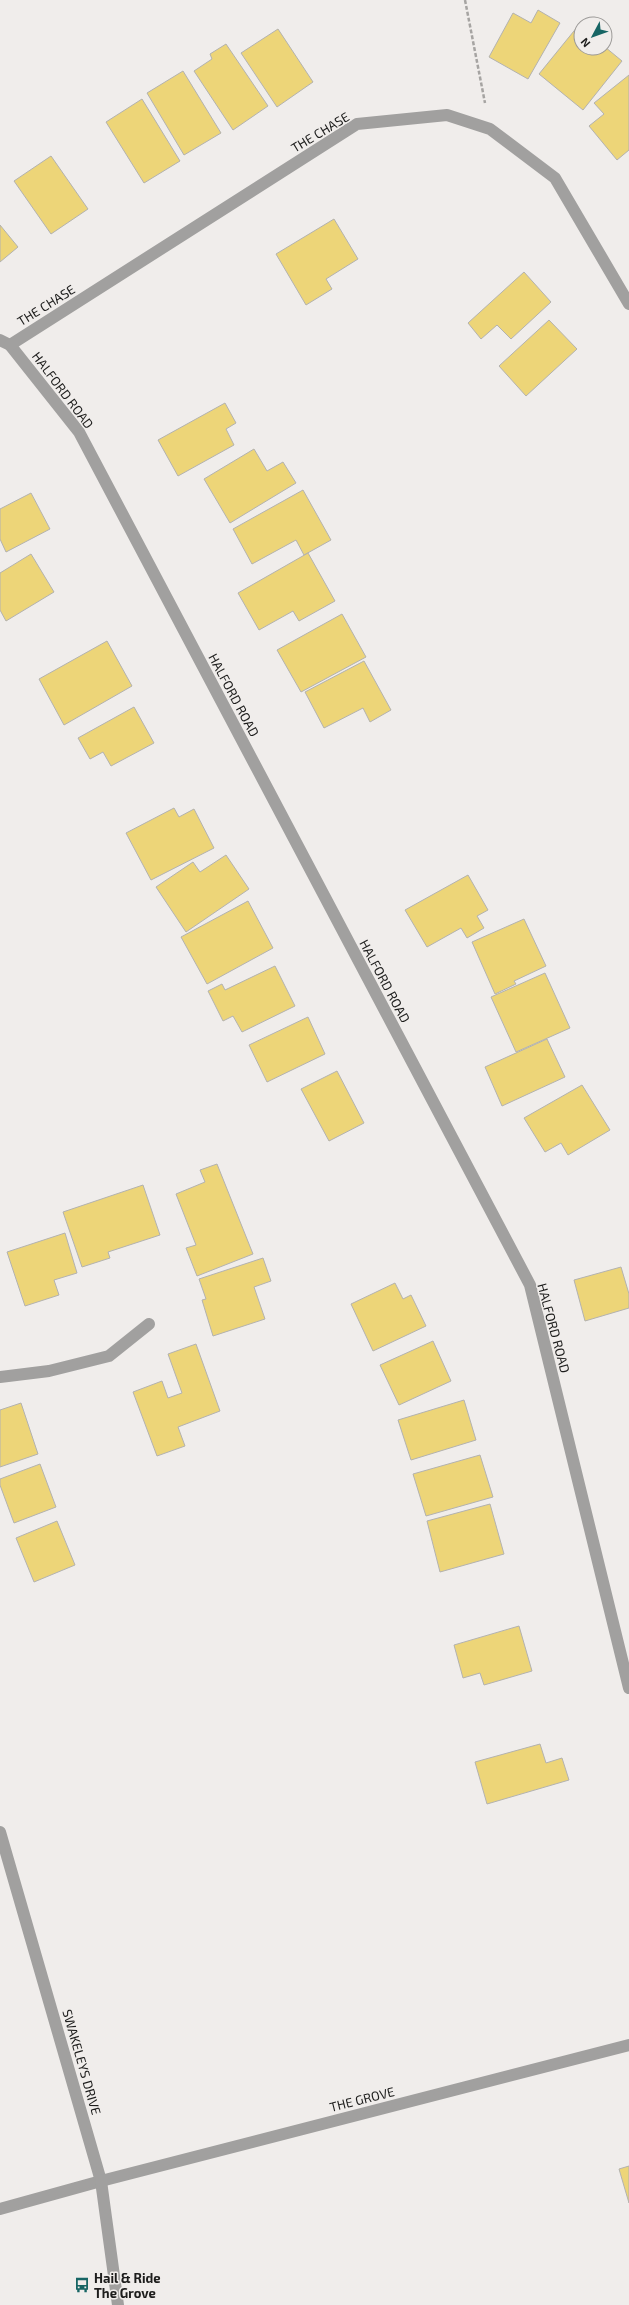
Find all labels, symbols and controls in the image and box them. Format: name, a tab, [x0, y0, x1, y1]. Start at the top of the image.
north arrow	[573, 16, 613, 56]
text: N	[578, 36, 593, 50]
street label: THE CHASE	[288, 108, 352, 156]
street label: THE CHASE	[14, 281, 78, 329]
street label: HALFORD ROAD	[29, 348, 97, 432]
street label: HALFORD ROAD	[205, 651, 263, 739]
street label: HALFORD ROAD	[356, 937, 414, 1025]
street label: HALFORD ROAD	[534, 1281, 574, 1375]
street label: SWAKELEYS DRIVE	[59, 2007, 105, 2117]
street label: THE GROVE	[328, 2083, 396, 2115]
place label: Hail & Ride The Grove	[94, 2270, 161, 2301]
bus stop icon: Hail & Ride The Grove	[73, 2276, 91, 2294]

